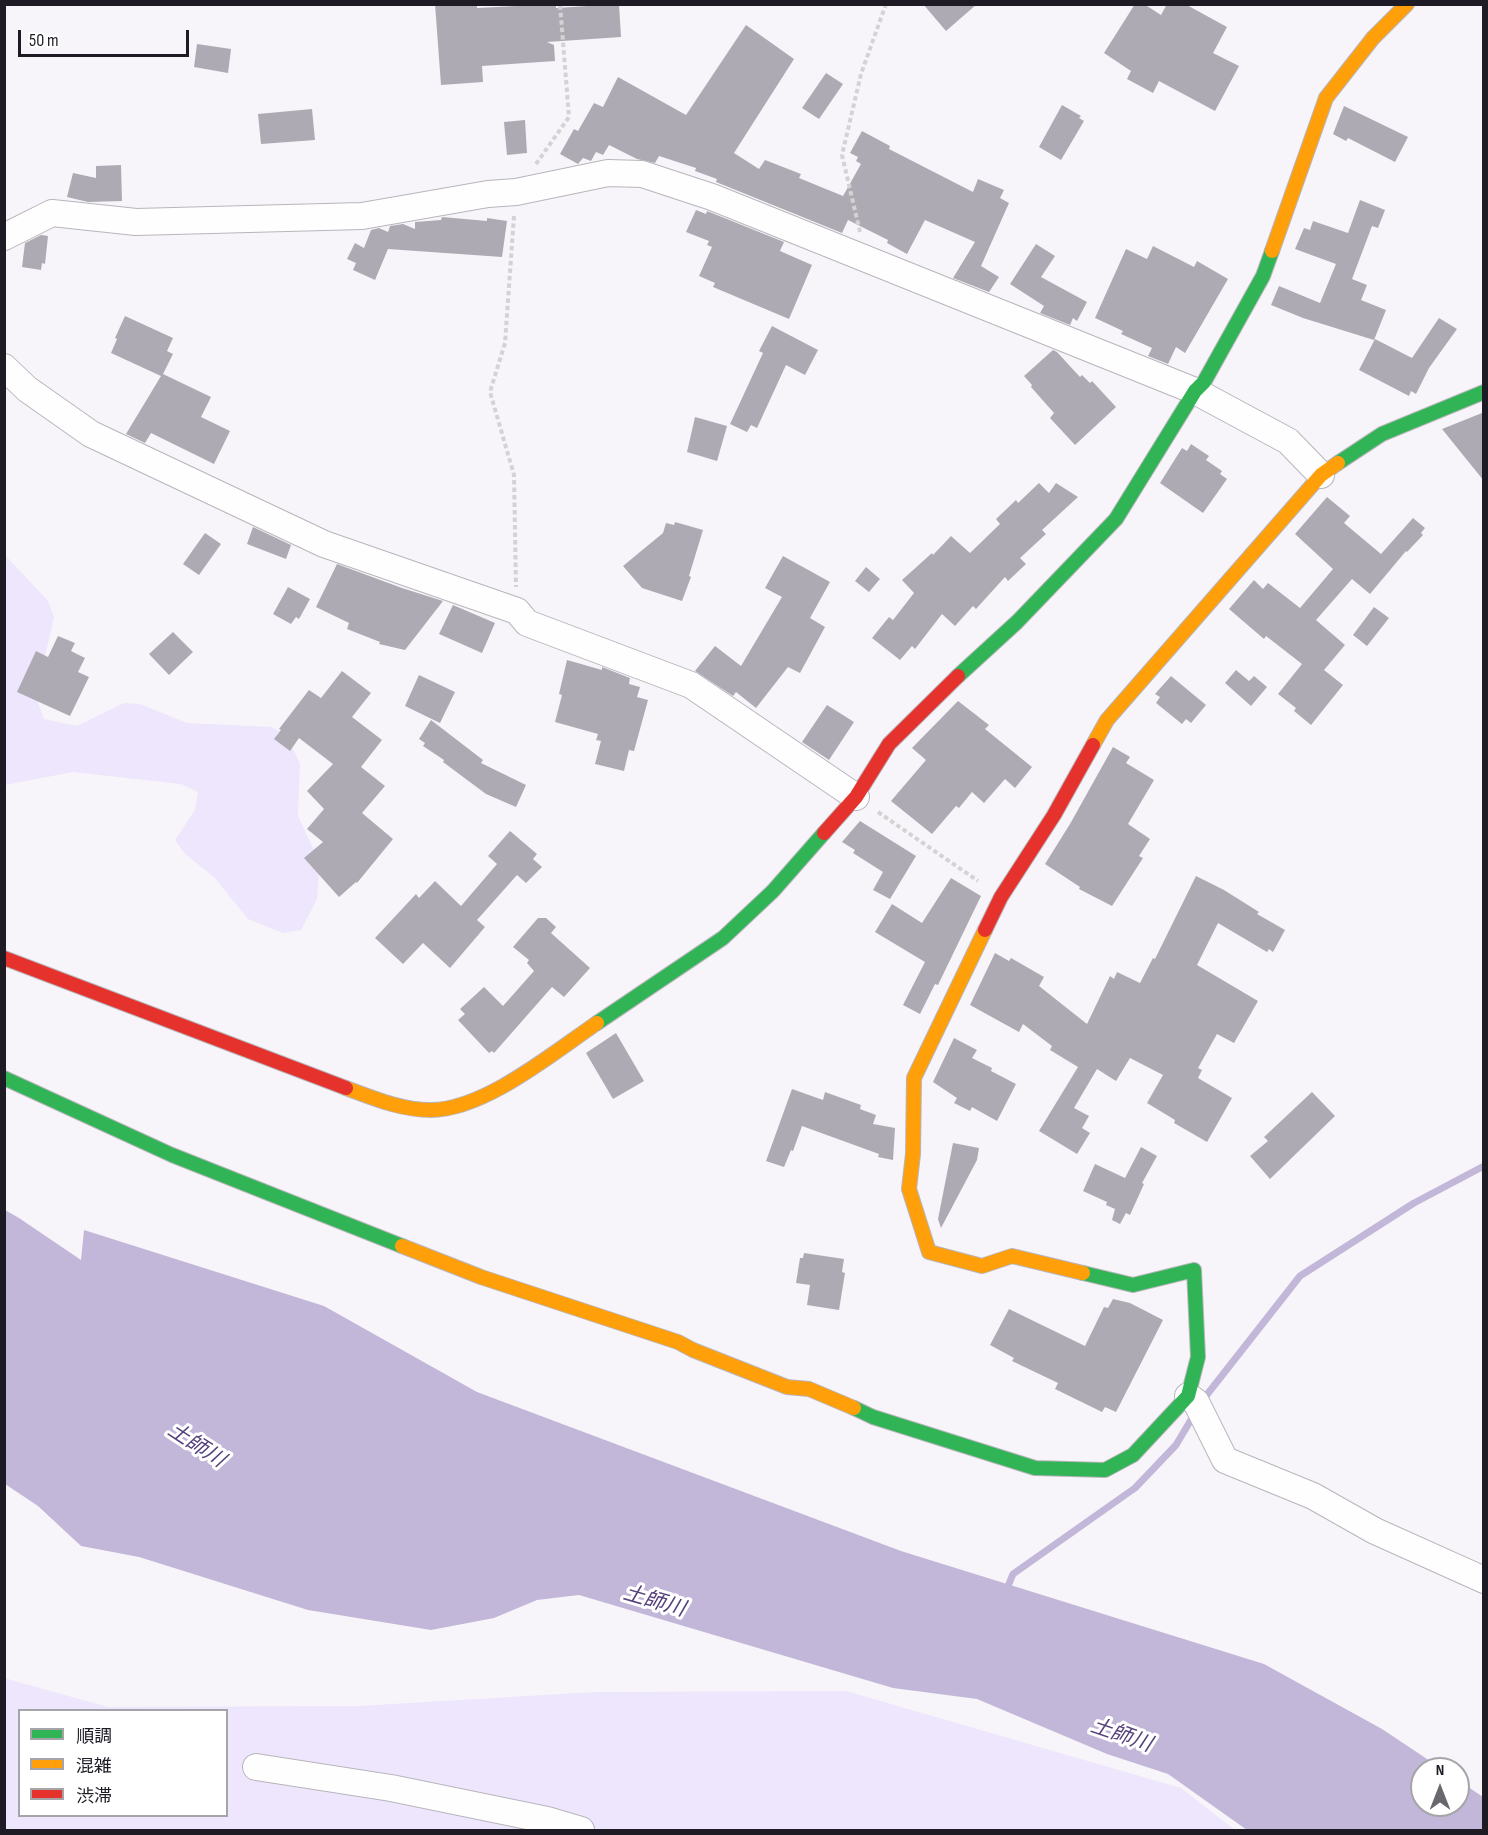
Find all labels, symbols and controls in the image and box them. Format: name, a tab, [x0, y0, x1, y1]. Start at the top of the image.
scale bar	[21, 18, 192, 56]
text: 50 m	[29, 30, 59, 51]
water label: 土師川	[163, 1418, 229, 1474]
water label: 土師川	[620, 1581, 688, 1623]
legend	[18, 1709, 228, 1817]
water label: 土師川	[1087, 1714, 1155, 1758]
text: 順調	[76, 1726, 112, 1747]
text: 混雑	[76, 1756, 112, 1777]
north arrow	[1410, 1757, 1470, 1817]
text: N	[1436, 1761, 1444, 1780]
text: 渋滞	[76, 1786, 112, 1807]

